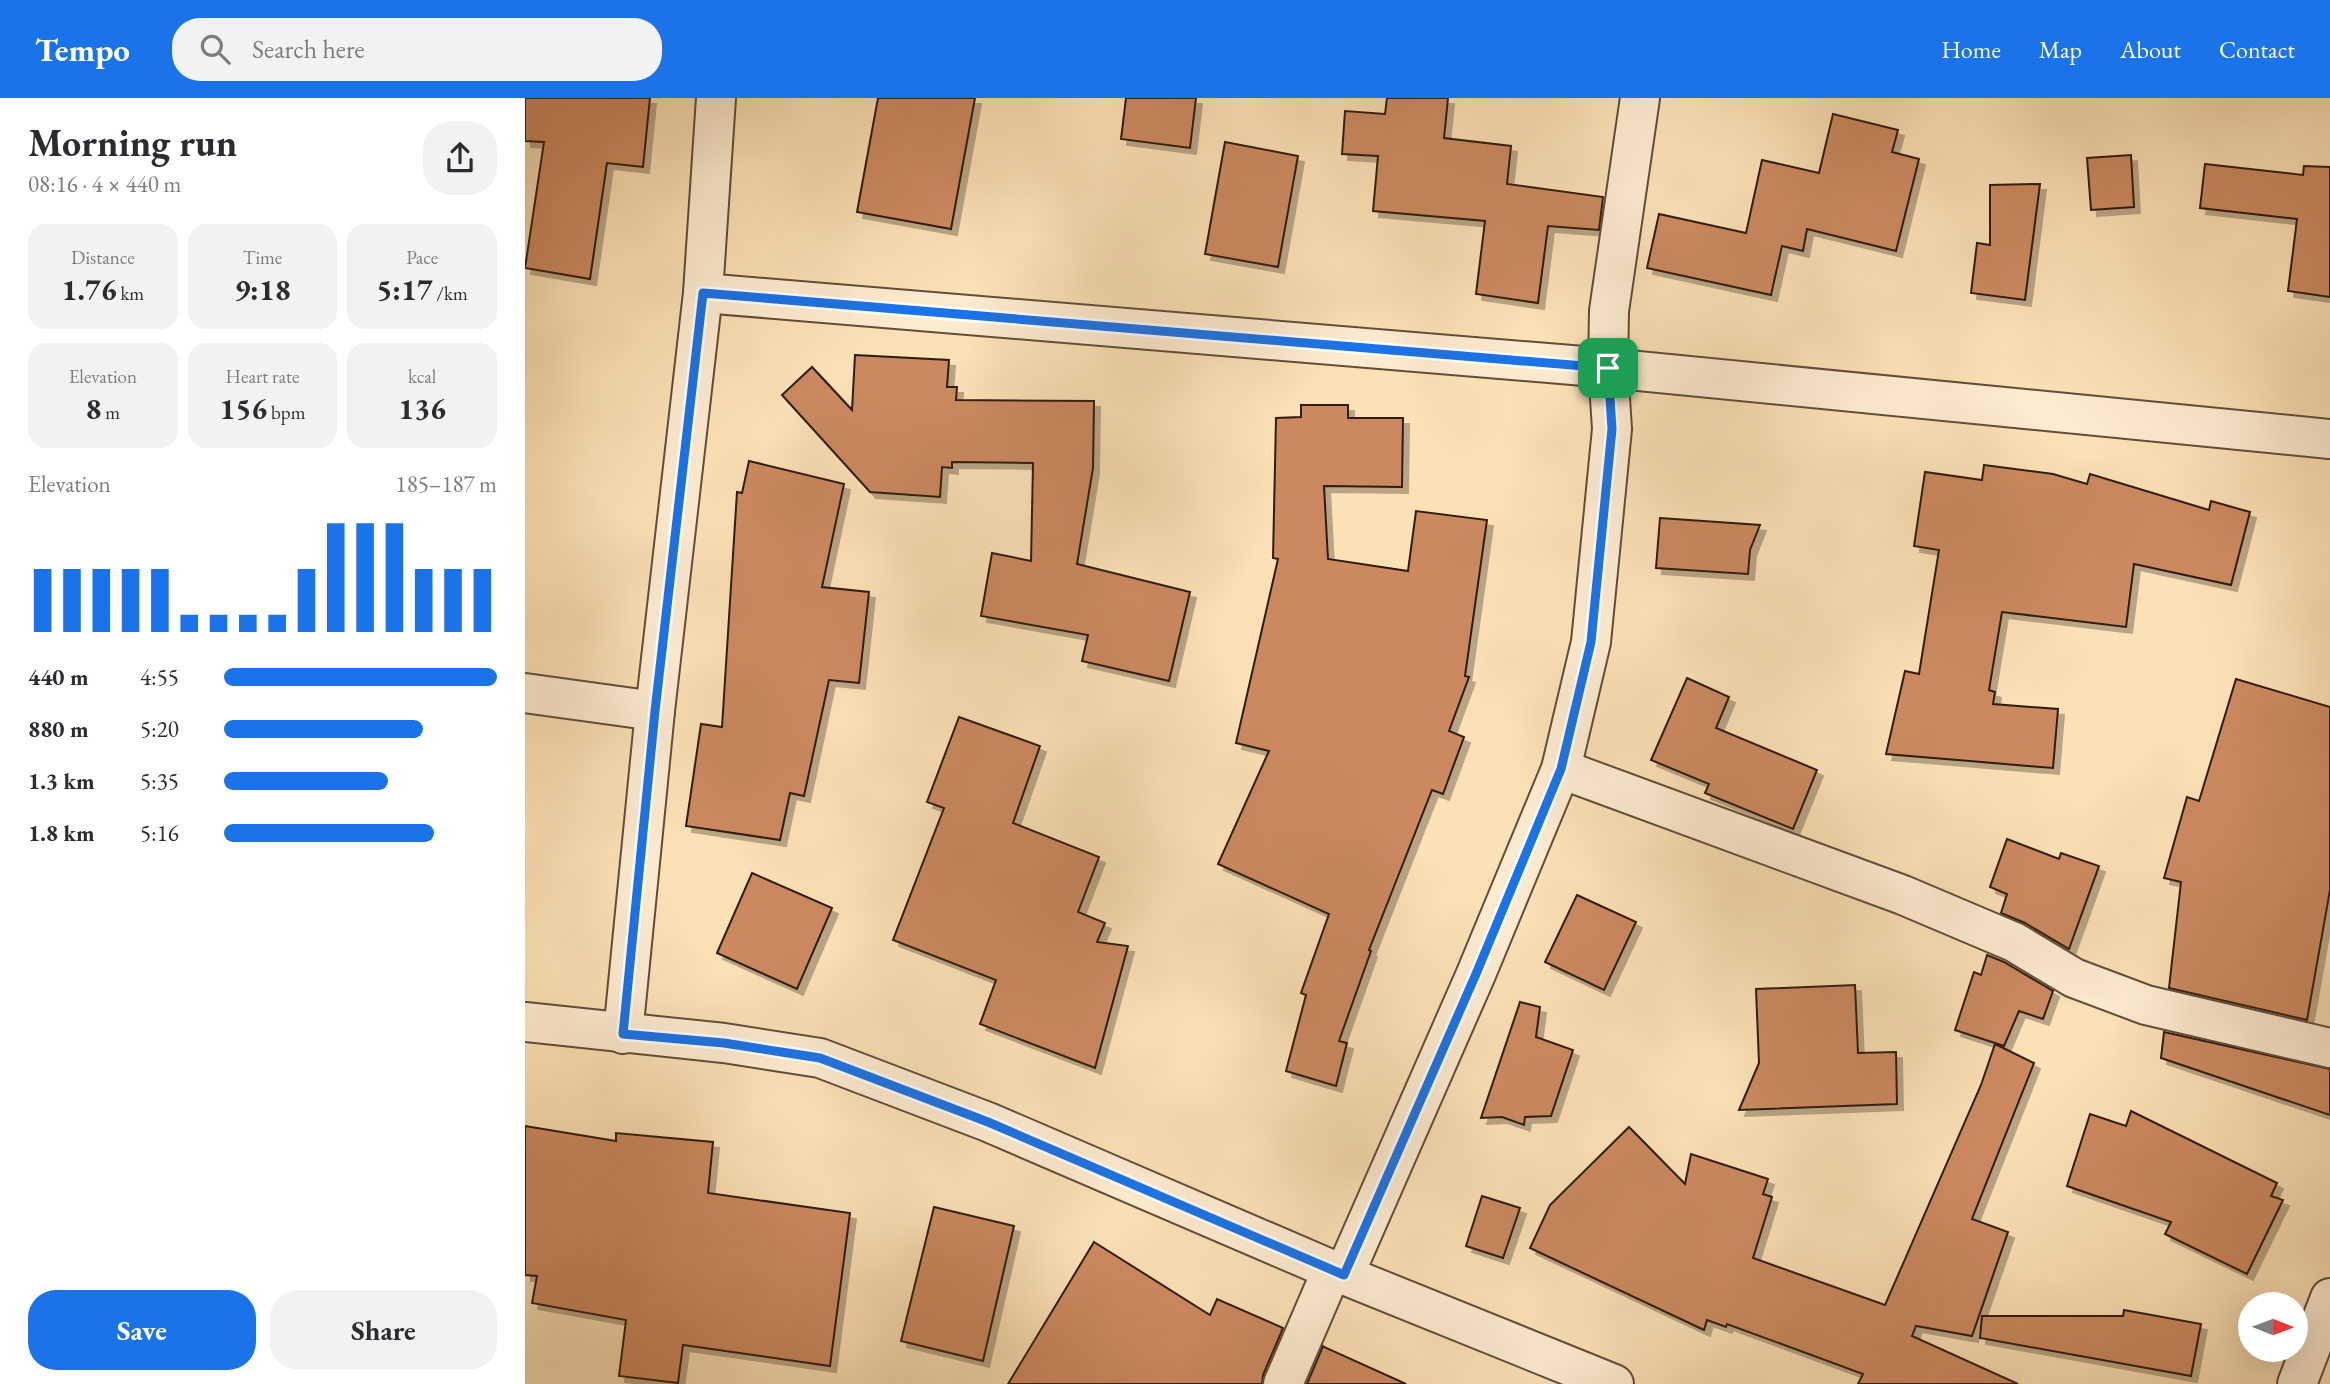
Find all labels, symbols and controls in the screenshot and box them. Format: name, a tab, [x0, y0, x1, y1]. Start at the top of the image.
search box	[172, 18, 662, 81]
text: Tempo	[35, 28, 130, 71]
icon: search	[196, 30, 234, 68]
text: Search here	[252, 32, 365, 66]
text: Home	[1941, 34, 2001, 65]
text: Map	[2039, 34, 2082, 65]
text: About	[2120, 34, 2181, 65]
text: Contact	[2219, 34, 2295, 65]
text: Morning run	[28, 118, 237, 167]
button: share	[423, 121, 497, 195]
text: 08:16 · 4 × 440 m	[28, 169, 181, 199]
text: Distance	[71, 245, 135, 270]
text: Time	[243, 245, 282, 270]
text: Pace	[406, 245, 438, 270]
text: 1.76	[62, 270, 117, 309]
text: 9:18	[234, 270, 291, 309]
text: 5:17	[377, 270, 433, 309]
text: km	[117, 281, 144, 306]
text: /km	[433, 281, 468, 306]
pin	[1578, 338, 1638, 398]
icon: arrive	[1589, 349, 1627, 387]
text: Elevation	[69, 364, 137, 389]
text: Heart rate	[226, 364, 299, 389]
text: kcal	[408, 364, 436, 389]
text: 8	[86, 389, 101, 428]
text: 156	[220, 389, 267, 428]
text: 136	[398, 389, 446, 428]
text: m	[101, 400, 120, 425]
text: bpm	[267, 400, 305, 425]
text: Elevation	[28, 469, 111, 499]
text: 185–187 m	[396, 469, 497, 499]
text: 440 m	[28, 662, 89, 692]
text: 4:55	[140, 662, 179, 692]
text: 880 m	[28, 714, 89, 744]
text: 5:20	[140, 714, 179, 744]
text: 1.3 km	[28, 766, 95, 796]
text: 5:35	[140, 766, 179, 796]
text: 1.8 km	[28, 818, 95, 848]
text: 5:16	[140, 818, 179, 848]
button: Save	[28, 1290, 256, 1370]
button: Share	[270, 1290, 497, 1370]
north arrow	[2238, 1292, 2308, 1362]
map controls	[2238, 1292, 2308, 1362]

